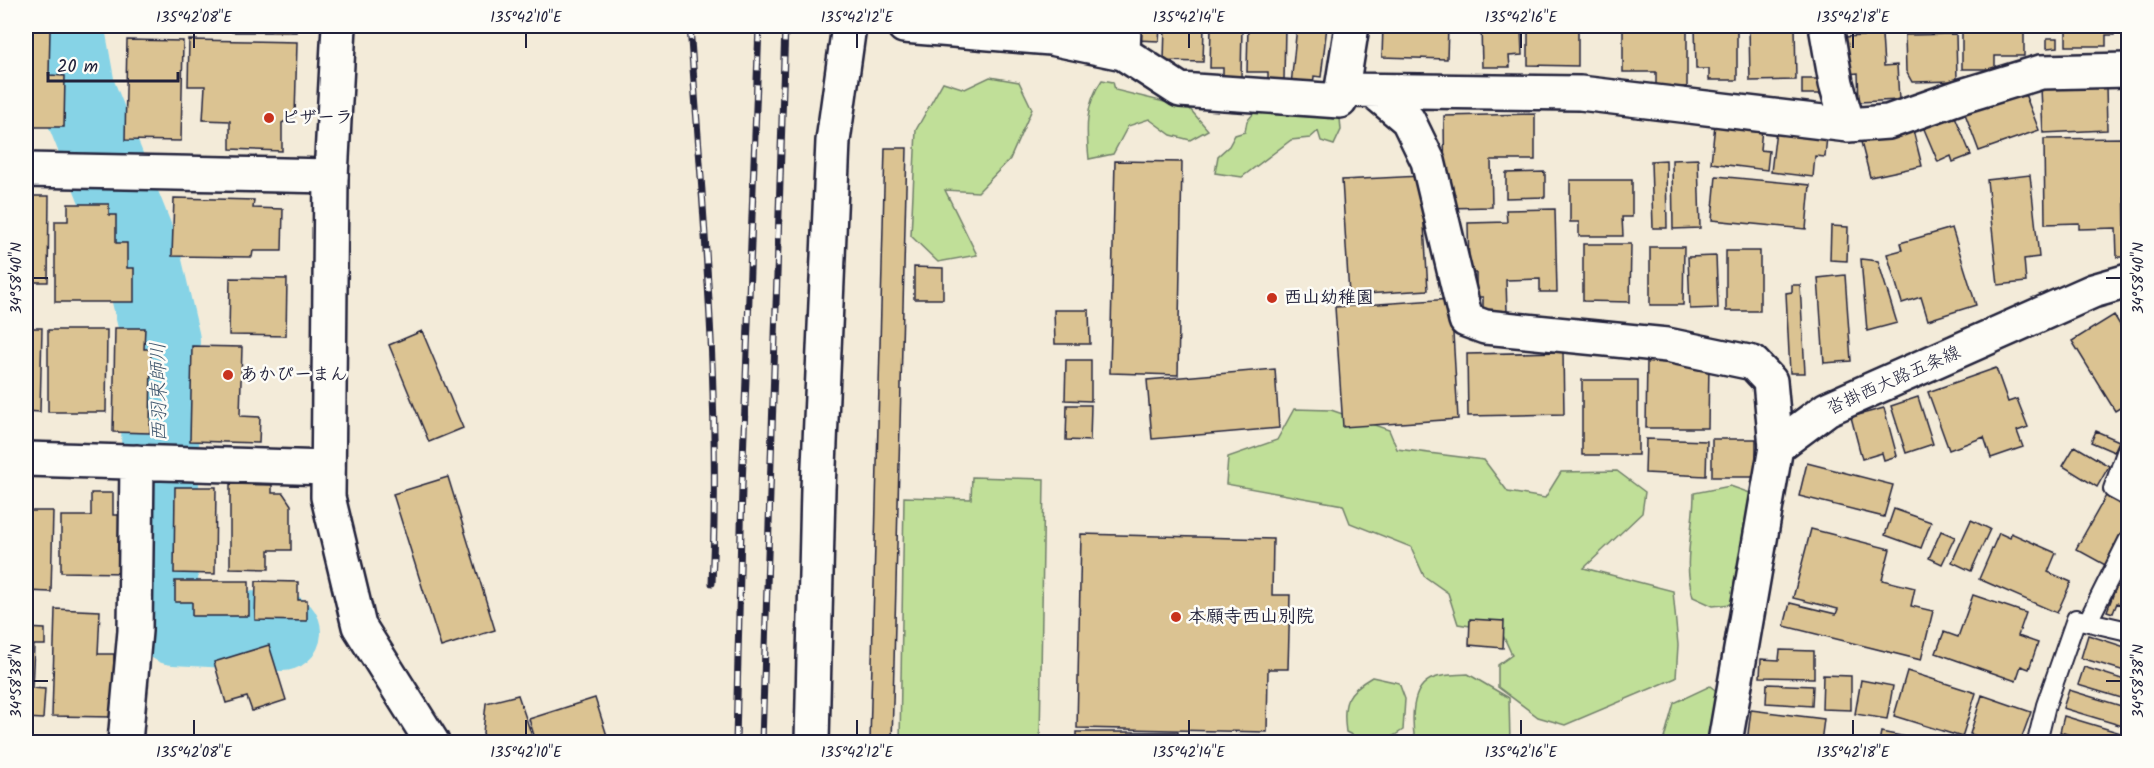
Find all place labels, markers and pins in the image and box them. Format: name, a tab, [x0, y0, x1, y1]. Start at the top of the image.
place label: ピザーラ	[281, 104, 353, 133]
marker: ピザーラ	[262, 111, 276, 125]
place label: 西山幼稚園	[1284, 284, 1374, 313]
marker: 西山幼稚園	[1265, 291, 1279, 305]
place label: あかぴーまん	[240, 361, 348, 390]
marker: あかぴーまん	[221, 368, 235, 382]
place label: 本願寺西山別院	[1188, 603, 1314, 632]
marker: 本願寺西山別院	[1169, 610, 1183, 624]

